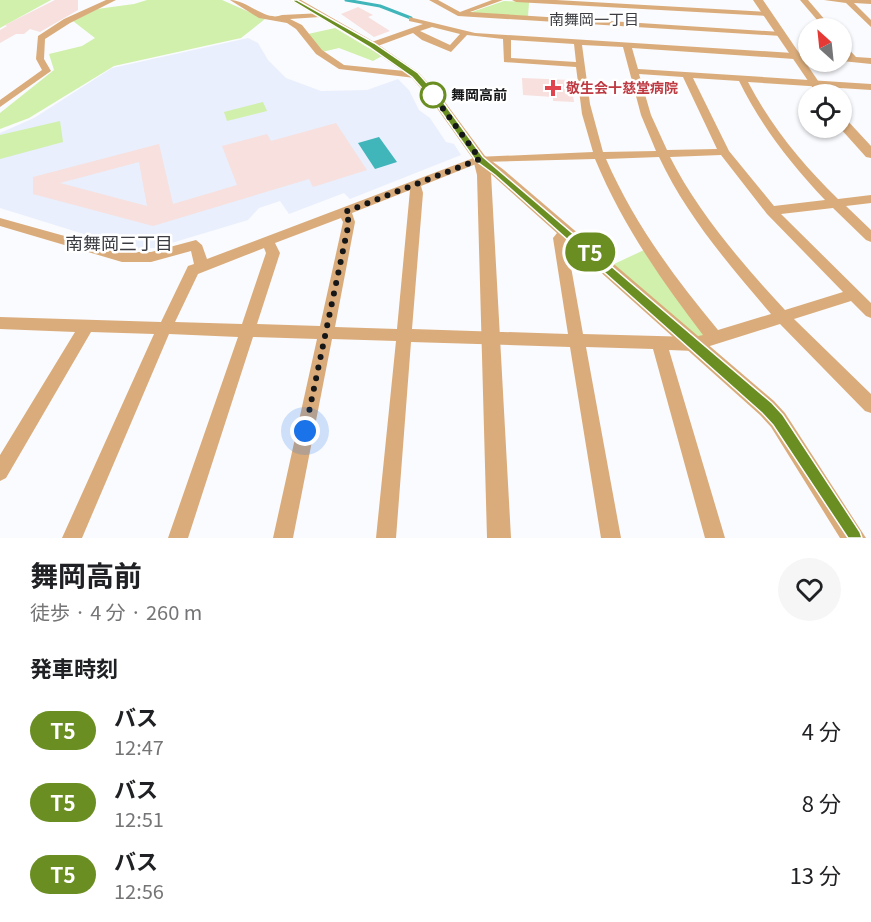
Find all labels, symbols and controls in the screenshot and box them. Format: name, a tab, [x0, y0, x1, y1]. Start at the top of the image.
district label: 南舞岡一丁目	[549, 8, 639, 29]
north arrow	[798, 18, 852, 72]
map controls	[798, 18, 852, 138]
place label: 敬生会十慈堂病院	[566, 77, 678, 97]
marker: 敬生会十慈堂病院	[544, 79, 562, 97]
marker: 舞岡高前	[420, 82, 446, 108]
place label: 舞岡高前	[451, 84, 507, 104]
button: locate	[798, 84, 852, 138]
district label: 南舞岡三丁目	[65, 229, 173, 255]
line badge: T5	[563, 232, 617, 272]
text: T5	[577, 237, 603, 267]
your location	[290, 416, 320, 446]
text: 舞岡高前	[30, 554, 142, 594]
button: heart	[778, 558, 841, 621]
text: 徒歩 · 4 分 · 260 m	[30, 597, 202, 626]
text: 発車時刻	[30, 651, 118, 683]
text: バス	[114, 700, 158, 732]
text: 4 分	[802, 714, 841, 746]
text: T5	[50, 715, 76, 745]
text: 12:47	[114, 732, 164, 761]
text: バス	[114, 772, 158, 804]
text: 8 分	[802, 786, 841, 818]
text: T5	[50, 787, 76, 817]
text: 12:51	[114, 804, 164, 833]
text: バス	[114, 844, 158, 876]
text: 13 分	[790, 858, 841, 890]
text: T5	[50, 859, 76, 889]
text: 12:56	[114, 876, 164, 905]

